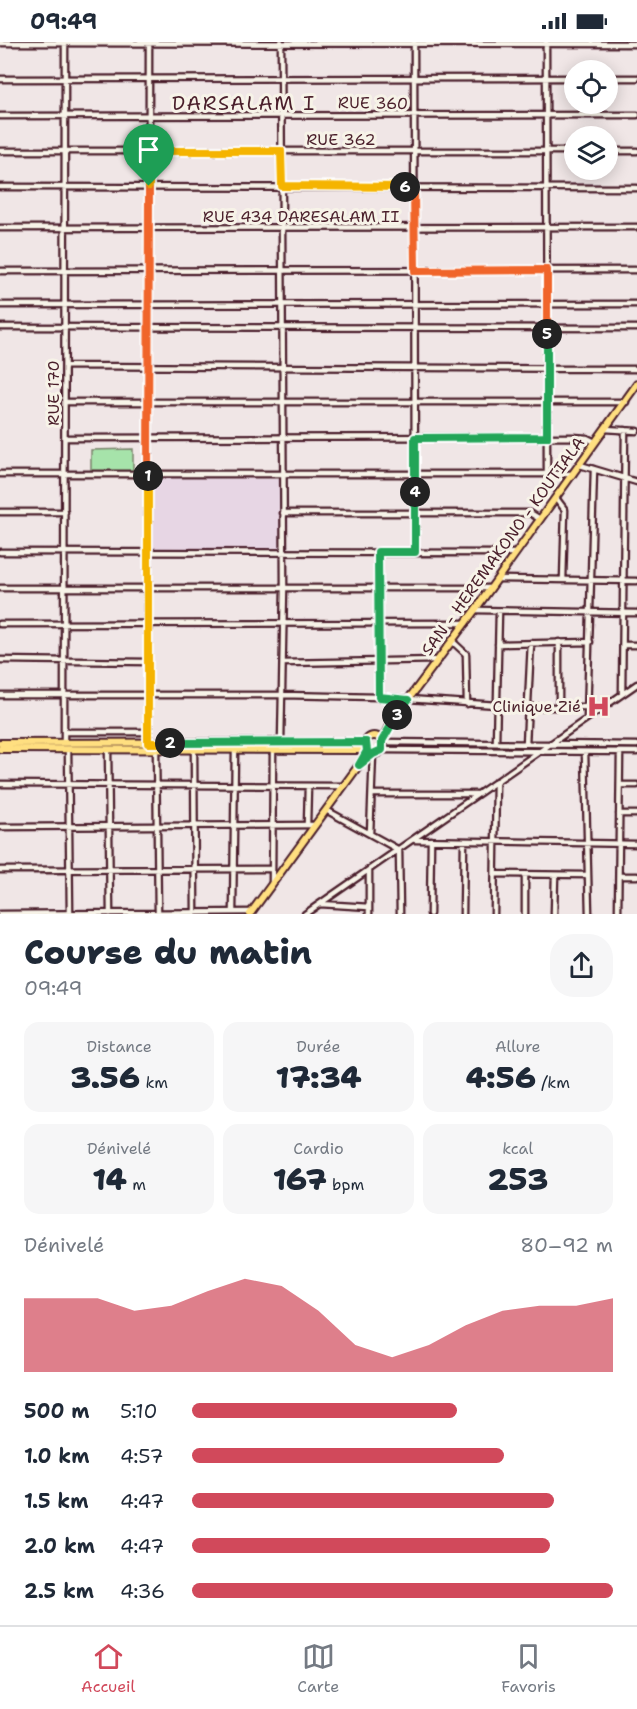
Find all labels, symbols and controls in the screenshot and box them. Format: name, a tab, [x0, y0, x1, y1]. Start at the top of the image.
text: 09:49	[30, 7, 97, 36]
map controls	[564, 60, 618, 180]
button: locate	[564, 60, 618, 114]
district label: DARSALAM I	[172, 90, 316, 116]
street label: RUE 360	[338, 92, 408, 114]
pin	[123, 124, 174, 186]
button: layers	[564, 126, 618, 180]
street label: RUE 362	[306, 129, 376, 150]
icon: arrive	[132, 133, 165, 166]
pin: 6	[390, 172, 420, 202]
text: 6	[399, 176, 411, 197]
street label: RUE 434 DARESALAM II	[203, 206, 399, 227]
pin: 5	[532, 319, 562, 349]
text: 5	[542, 323, 552, 344]
street label: RUE 170	[43, 360, 64, 426]
street label: SAN - HEREMAKONO - KOUTIALA	[417, 433, 589, 659]
pin: 1	[133, 461, 163, 491]
text: 1	[144, 465, 152, 486]
pin: 4	[400, 477, 430, 507]
text: 4	[409, 481, 421, 502]
hospital icon: Clinique Zié	[586, 693, 612, 719]
place label: Clinique Zié	[492, 696, 581, 717]
pin: 3	[382, 700, 412, 730]
text: 3	[391, 704, 403, 725]
pin: 2	[155, 728, 185, 758]
text: 2	[164, 732, 176, 753]
text: Course du matin	[24, 930, 312, 975]
button: share	[550, 934, 613, 997]
text: 09:49	[24, 975, 82, 1001]
text: Distance	[86, 1036, 152, 1057]
text: Durée	[296, 1036, 341, 1057]
text: Allure	[495, 1036, 541, 1057]
text: 3.56	[70, 1057, 140, 1098]
text: 17:34	[276, 1057, 361, 1098]
text: 4:56	[466, 1057, 536, 1098]
text: km	[140, 1072, 168, 1093]
text: /km	[536, 1072, 570, 1093]
text: Dénivelé	[87, 1138, 151, 1159]
text: Cardio	[293, 1138, 344, 1159]
text: kcal	[502, 1138, 533, 1159]
text: 14	[92, 1159, 127, 1200]
text: 167	[273, 1159, 327, 1200]
text: 253	[487, 1159, 548, 1200]
text: m	[127, 1174, 146, 1195]
text: bpm	[327, 1174, 364, 1195]
text: Dénivelé	[24, 1232, 104, 1258]
text: 80–92 m	[520, 1232, 613, 1258]
text: 500 m	[24, 1398, 90, 1424]
text: 5:10	[120, 1398, 157, 1424]
text: 1.0 km	[24, 1443, 89, 1469]
text: 4:57	[120, 1443, 163, 1469]
text: 1.5 km	[24, 1488, 88, 1514]
text: 4:47	[120, 1488, 164, 1514]
text: 2.0 km	[24, 1533, 95, 1559]
text: 4:47	[120, 1533, 164, 1559]
text: 2.5 km	[24, 1578, 94, 1604]
text: 4:36	[120, 1578, 165, 1604]
tab: Accueil	[81, 1640, 135, 1697]
tab: Carte	[297, 1640, 339, 1697]
tab: Favoris	[501, 1640, 556, 1697]

